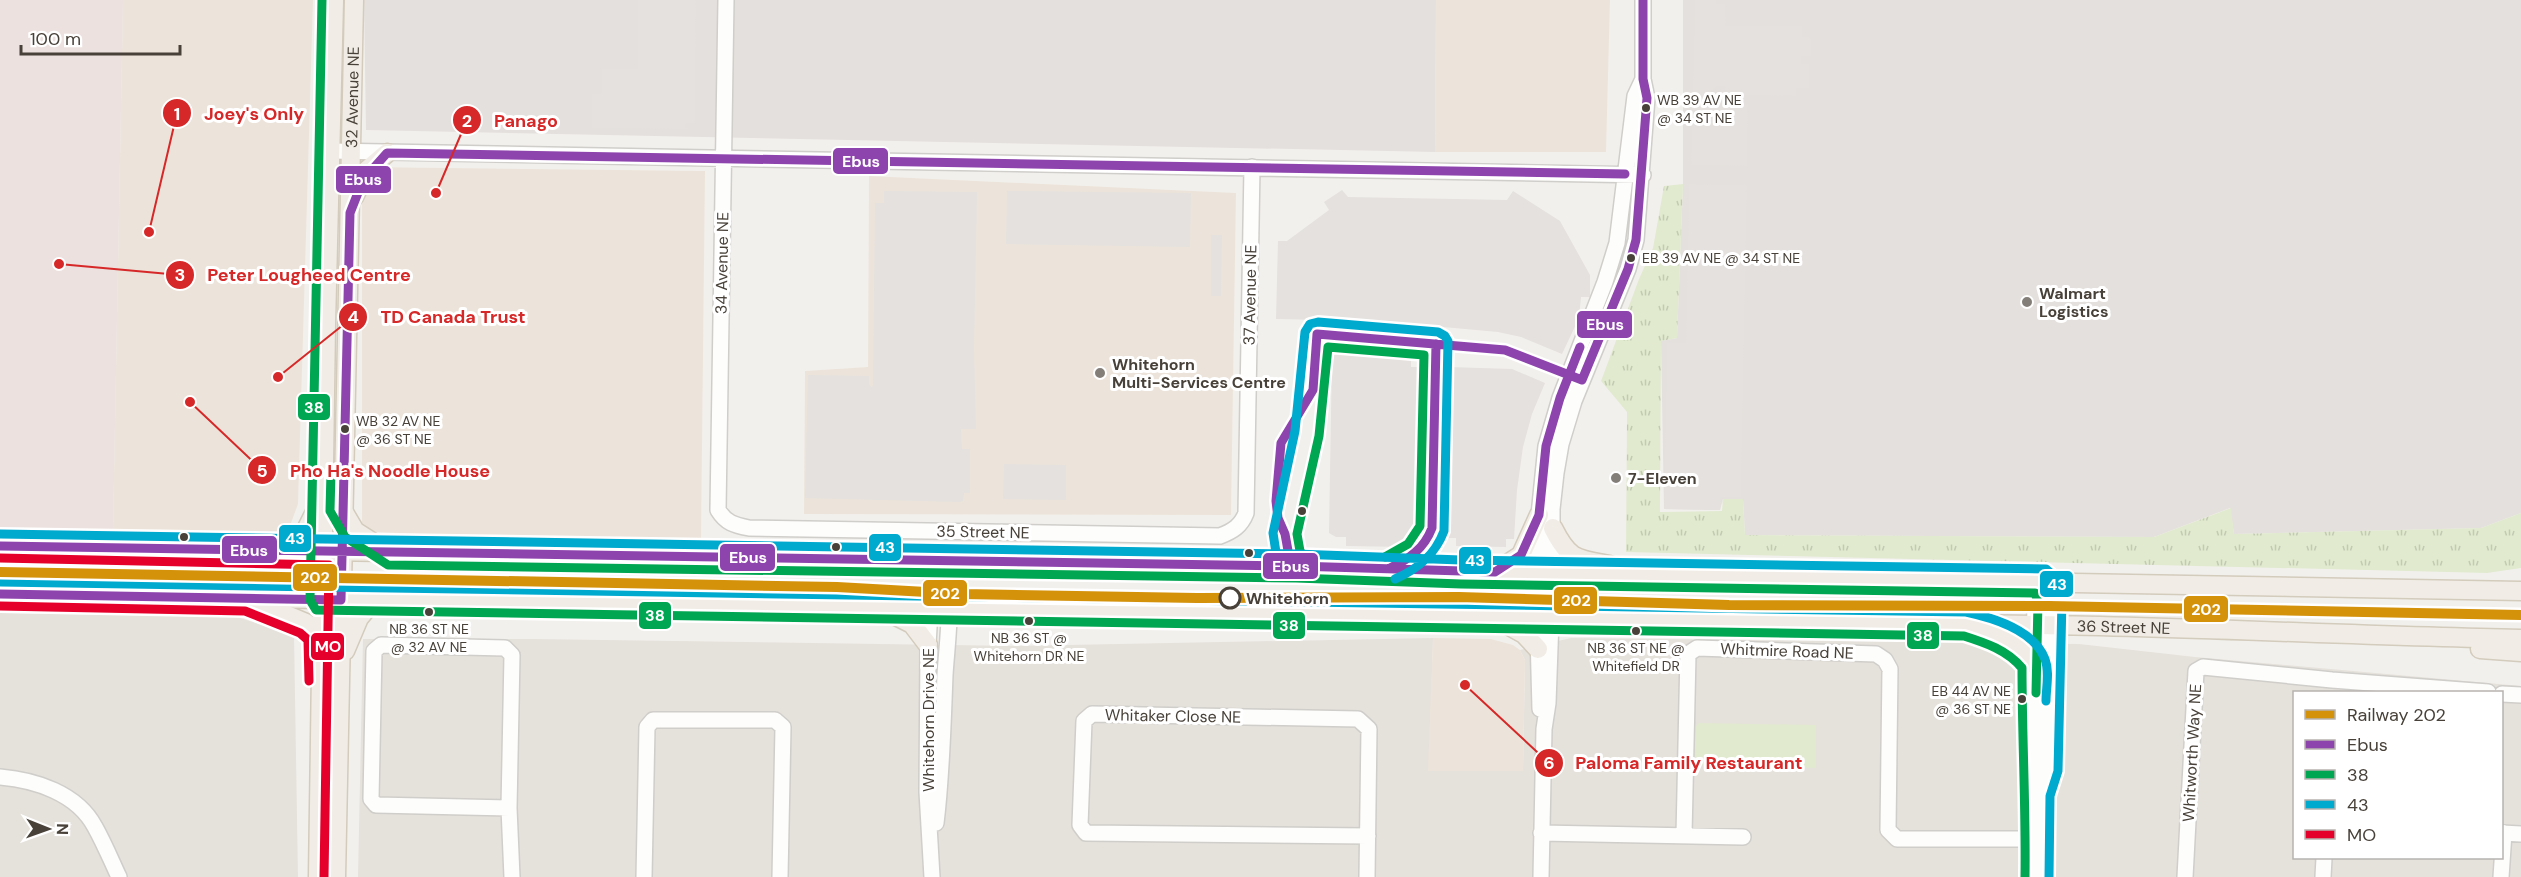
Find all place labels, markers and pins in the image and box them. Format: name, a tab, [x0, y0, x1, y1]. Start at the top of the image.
place label: WB 39 AV NE @ 34 ST NE	[1657, 91, 1742, 127]
callout: Joey's Only	[162, 95, 316, 131]
callout: Panago	[452, 102, 570, 138]
marker: WB 39 AV NE @ 34 ST NE	[1640, 102, 1652, 114]
place label: EB 39 AV NE @ 34 ST NE	[1642, 249, 1800, 267]
marker: EB 39 AV NE @ 34 ST NE	[1625, 252, 1637, 264]
callout: Peter Lougheed Centre	[165, 257, 423, 293]
place label: Walmart Logistics	[2039, 283, 2109, 322]
marker: Walmart Logistics	[2020, 295, 2034, 309]
callout: TD Canada Trust	[338, 299, 538, 335]
place label: Whitehorn Multi-Services Centre	[1112, 354, 1286, 393]
marker: Whitehorn Multi-Services Centre	[1093, 366, 1107, 380]
place label: WB 32 AV NE @ 36 ST NE	[356, 412, 440, 448]
marker: WB 32 AV NE @ 36 ST NE	[339, 423, 351, 435]
callout: Pho Ha's Noodle House	[247, 452, 502, 488]
place label: 7-Eleven	[1628, 468, 1697, 489]
marker: 7-Eleven	[1609, 471, 1623, 485]
unlabelled marker	[1296, 505, 1308, 517]
unlabelled marker	[178, 531, 190, 543]
unlabelled marker	[830, 541, 842, 553]
unlabelled marker	[1243, 547, 1255, 559]
marker: Whitehorn	[1219, 587, 1241, 609]
place label: Whitehorn	[1246, 588, 1329, 609]
marker: NB 36 ST NE @ 32 AV NE	[423, 606, 435, 618]
marker: NB 36 ST @ Whitehorn DR NE	[1023, 615, 1035, 627]
place label: NB 36 ST NE @ 32 AV NE	[389, 620, 469, 656]
marker: NB 36 ST NE @ Whitefield DR	[1630, 625, 1642, 637]
place label: NB 36 ST @ Whitehorn DR NE	[974, 629, 1084, 665]
place label: NB 36 ST NE @ Whitefield DR	[1587, 639, 1685, 675]
place label: EB 44 AV NE @ 36 ST NE	[1932, 682, 2011, 718]
marker: EB 44 AV NE @ 36 ST NE	[2016, 693, 2028, 705]
callout: Paloma Family Restaurant	[1534, 745, 1815, 781]

